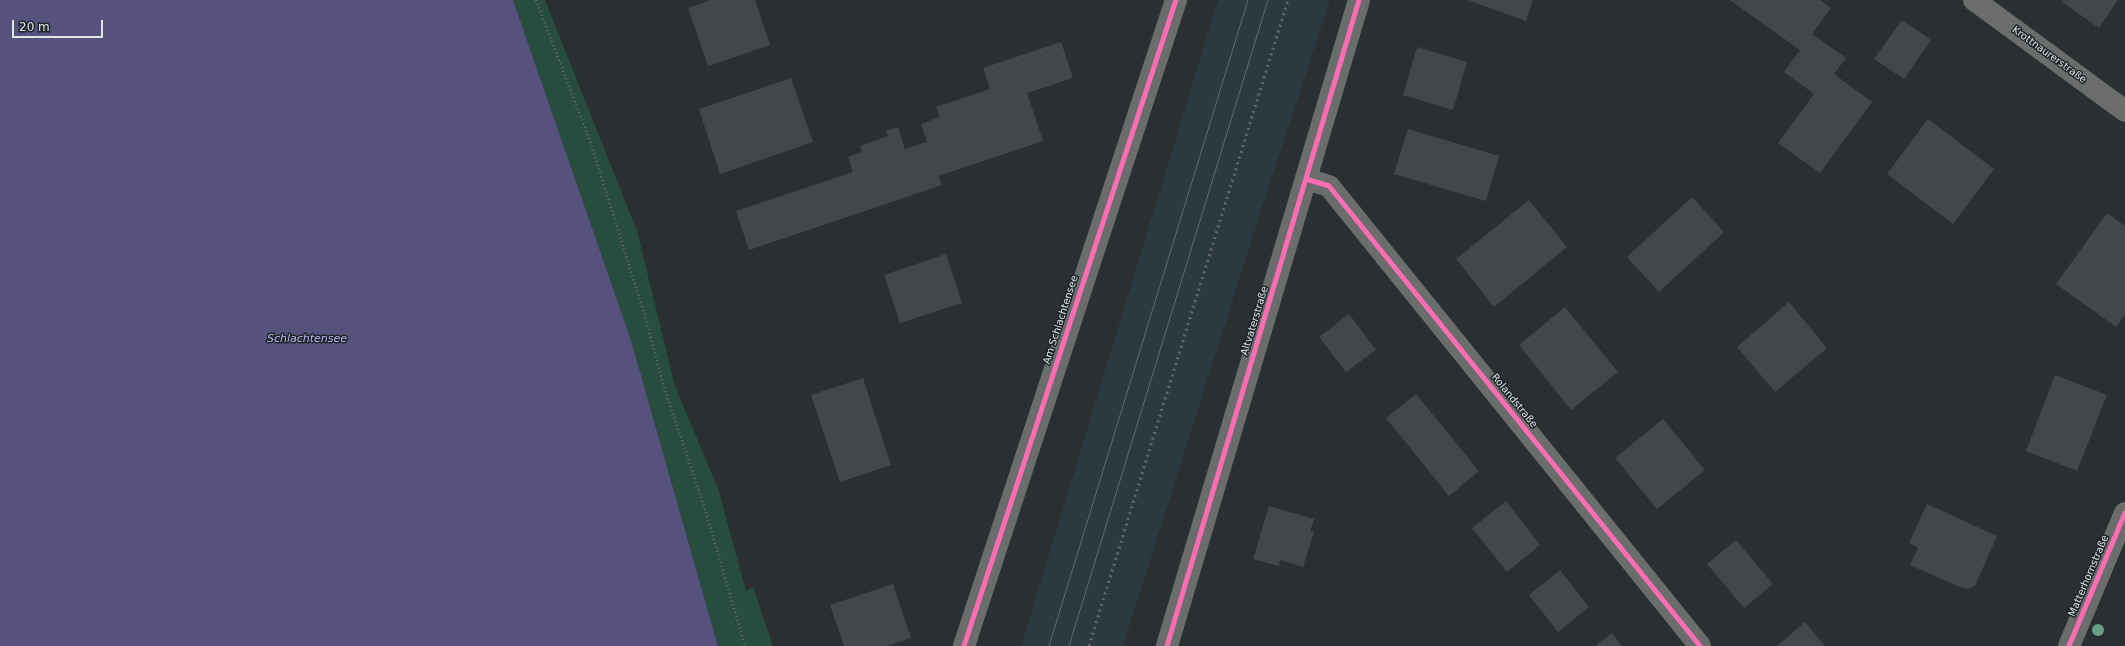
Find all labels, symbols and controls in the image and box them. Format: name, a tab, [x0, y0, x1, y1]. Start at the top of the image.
scale bar	[14, 12, 105, 38]
text: 20 m	[19, 20, 50, 34]
street label: Krottnaurerstraße	[2009, 24, 2089, 86]
street label: Am Schlachtensee	[1041, 274, 1081, 366]
street label: Altvaterstraße	[1239, 285, 1271, 357]
water label: Schlachtensee	[267, 332, 347, 346]
street label: Rolandstraße	[1489, 372, 1539, 430]
street label: Matterhornstraße	[2066, 534, 2112, 618]

